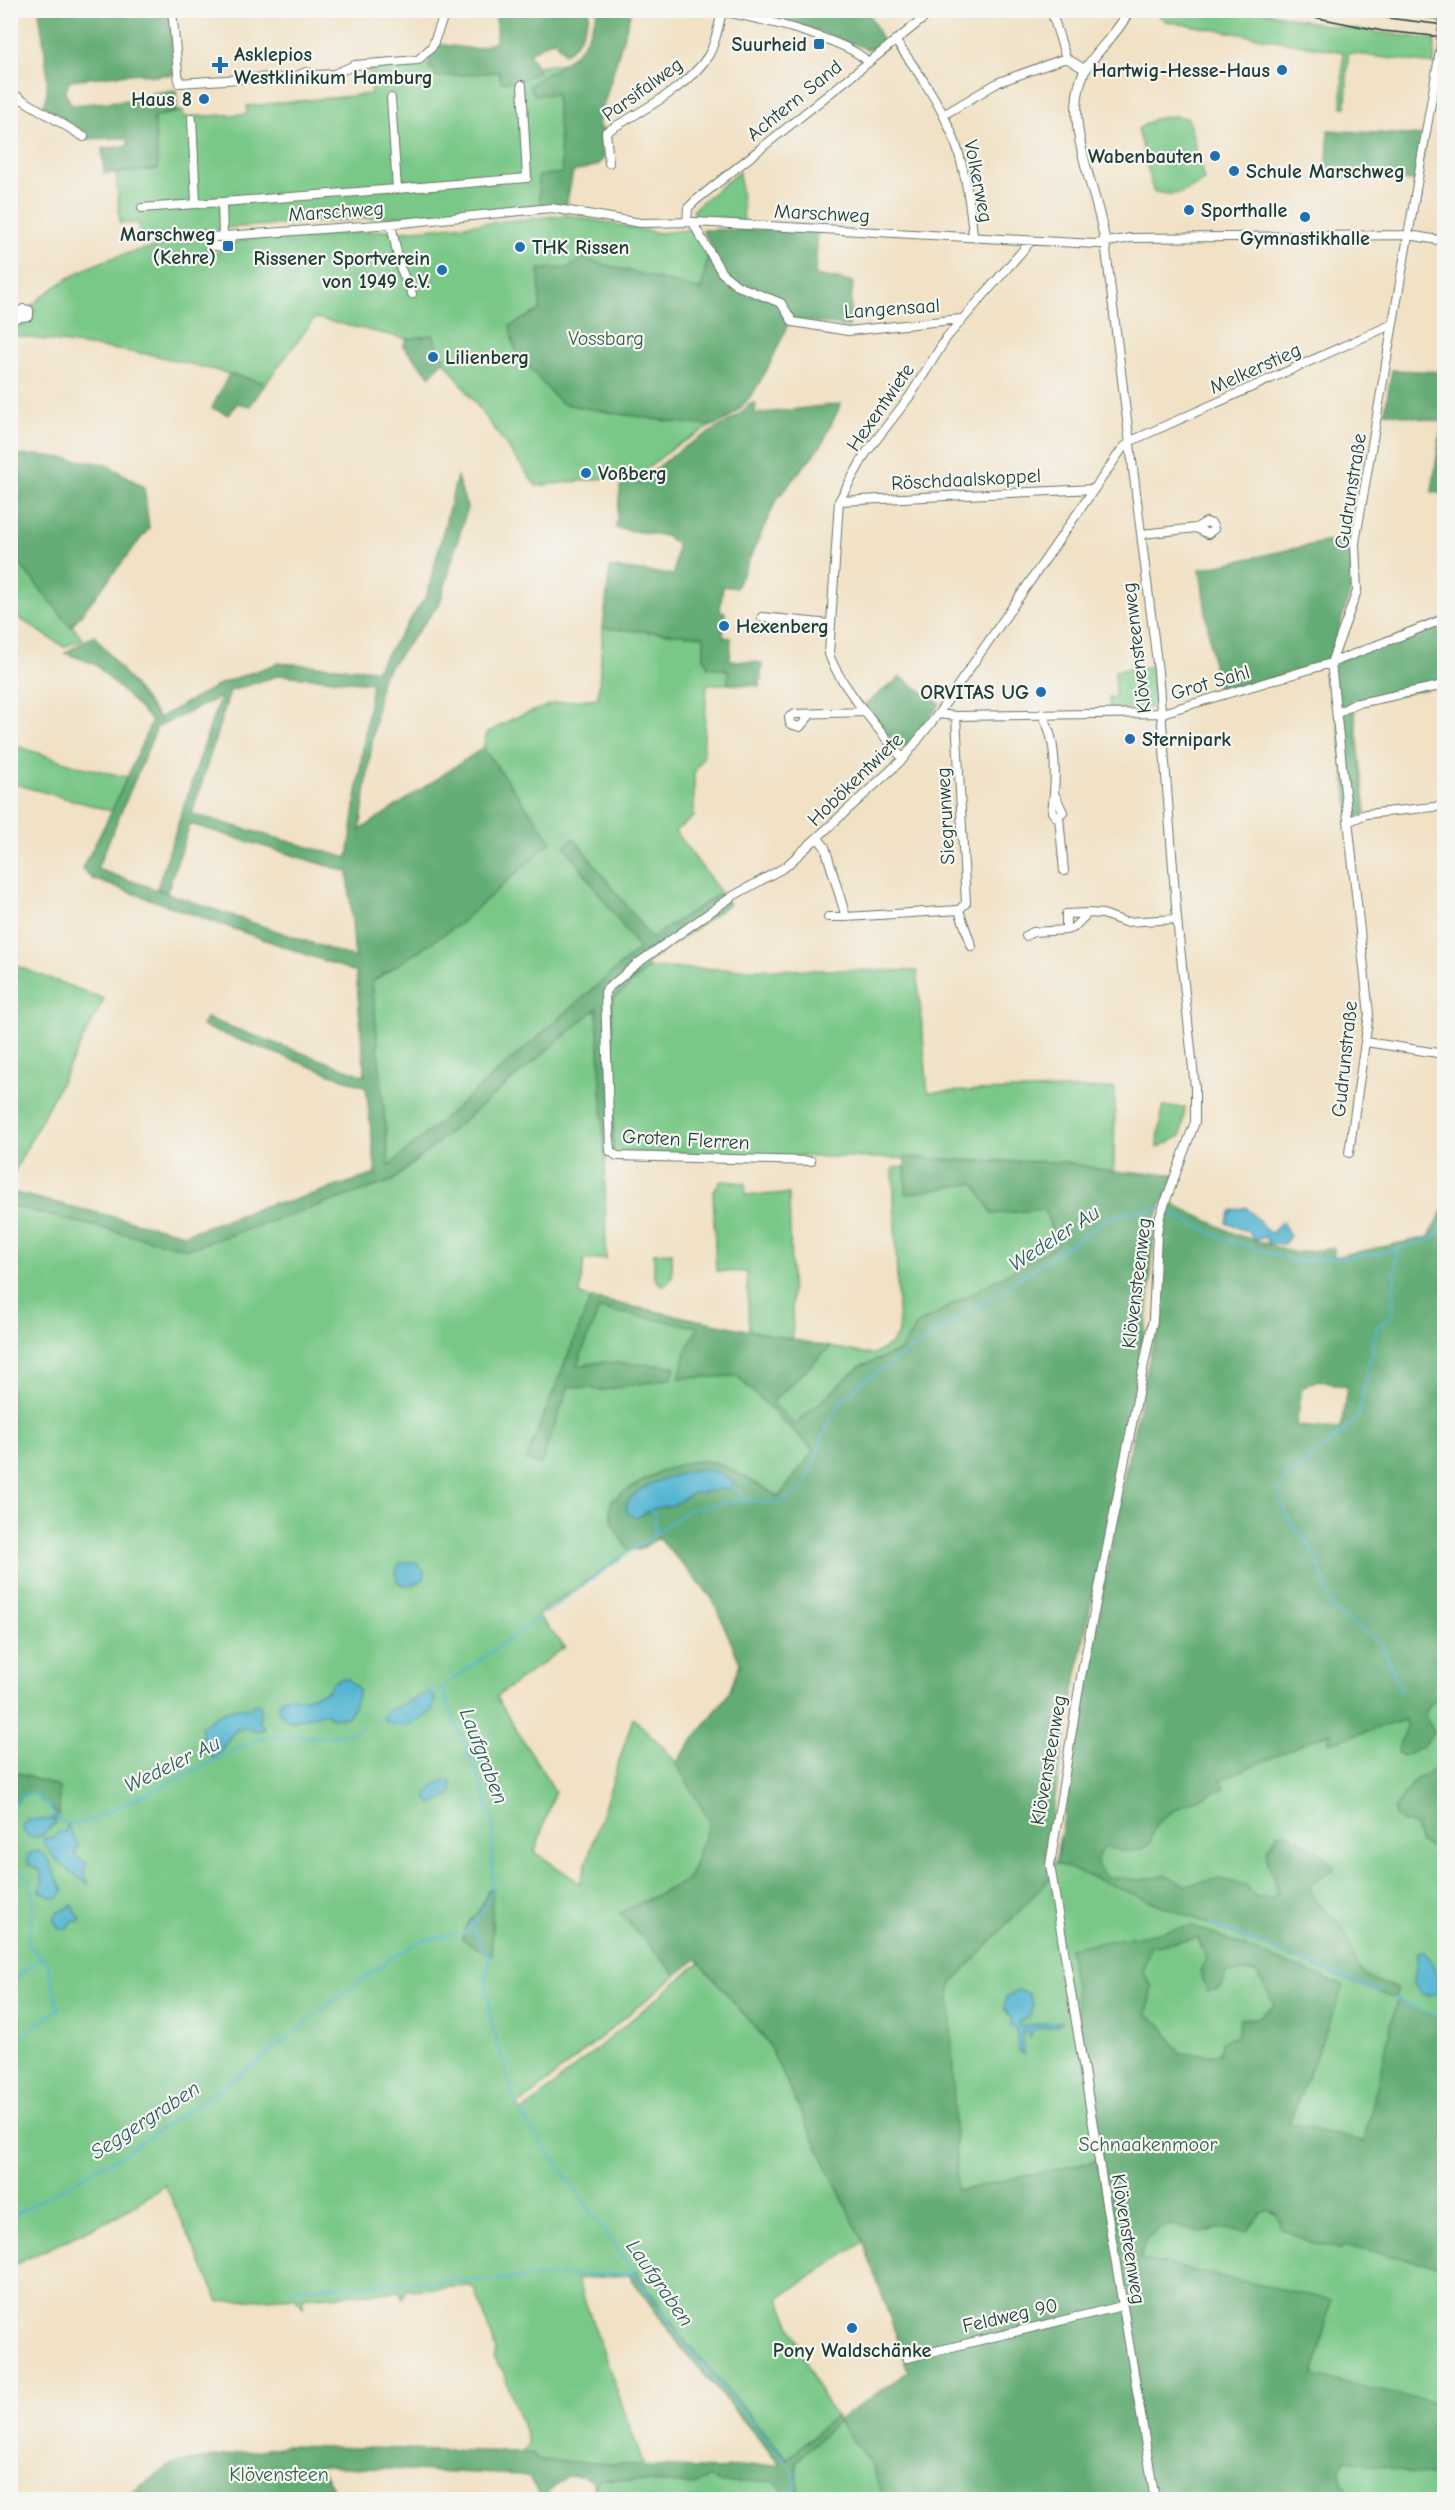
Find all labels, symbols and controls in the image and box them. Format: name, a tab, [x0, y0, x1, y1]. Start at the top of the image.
place label: Suurheid	[732, 33, 807, 56]
marker: Suurheid	[812, 37, 826, 51]
place label: Asklepios Westklinikum Hamburg	[234, 43, 433, 89]
street label: Parsifalweg	[598, 53, 687, 126]
street label: Achtern Sand	[742, 55, 847, 146]
marker: Asklepios Westklinikum Hamburg	[211, 56, 229, 74]
place label: Hartwig-Hesse-Haus	[1092, 59, 1270, 82]
marker: Hartwig-Hesse-Haus	[1275, 63, 1289, 77]
place label: Haus 8	[131, 88, 192, 111]
marker: Haus 8	[197, 92, 211, 106]
street label: Volkerweg	[959, 138, 998, 224]
place label: Wabenbauten	[1088, 145, 1203, 168]
marker: Wabenbauten	[1208, 149, 1222, 163]
place label: Schule Marschweg	[1246, 160, 1405, 183]
marker: Schule Marschweg	[1227, 164, 1241, 178]
street label: Marschweg	[287, 197, 385, 226]
place label: Sporthalle	[1201, 199, 1287, 222]
street label: Marschweg	[774, 200, 870, 227]
marker: Sporthalle	[1182, 203, 1196, 217]
marker: Gymnastikhalle	[1298, 210, 1312, 224]
place label: Marschweg (Kehre)	[120, 223, 216, 269]
place label: Gymnastikhalle	[1240, 227, 1370, 250]
place label: THK Rissen	[532, 236, 629, 259]
marker: Marschweg (Kehre)	[221, 239, 235, 253]
marker: THK Rissen	[513, 240, 527, 254]
place label: Rissener Sportverein von 1949 e.V.	[254, 247, 430, 293]
marker: Rissener Sportverein von 1949 e.V.	[435, 263, 449, 277]
street label: Langensaal	[843, 294, 941, 323]
park label: Vossbarg	[568, 327, 644, 350]
street label: Melkerstieg	[1206, 338, 1304, 399]
place label: Lilienberg	[445, 346, 529, 369]
marker: Lilienberg	[426, 350, 440, 364]
street label: Hexentwiete	[842, 359, 919, 456]
street label: Gudrunstraße	[1330, 432, 1371, 551]
place label: Voßberg	[598, 462, 667, 485]
street label: Röschdaalskoppel	[890, 464, 1042, 495]
marker: Voßberg	[579, 466, 593, 480]
street label: Klövensteenweg	[1117, 581, 1156, 715]
place label: Hexenberg	[736, 615, 829, 638]
marker: Hexenberg	[717, 619, 731, 633]
street label: Grot Sahl	[1168, 660, 1252, 705]
place label: ORVITAS UG	[920, 681, 1029, 704]
marker: ORVITAS UG	[1034, 685, 1048, 699]
street label: Hobökentwiete	[803, 728, 908, 831]
place label: Sternipark	[1142, 728, 1231, 751]
marker: Sternipark	[1123, 732, 1137, 746]
street label: Siegrunweg	[931, 767, 960, 865]
street label: Gudrunstraße	[1327, 1000, 1362, 1118]
street label: Groten Flerren	[622, 1125, 750, 1154]
water label: Wedeler Au	[1004, 1200, 1104, 1276]
street label: Klövensteenweg	[1117, 1216, 1156, 1350]
street label: Klövensteenweg	[1026, 1693, 1071, 1827]
water label: Laufgraben	[455, 1705, 513, 1807]
water label: Wedeler Au	[120, 1731, 224, 1797]
water label: Seggergraben	[86, 2076, 204, 2164]
park label: Schnaakenmoor	[1078, 2133, 1218, 2156]
street label: Klövensteenweg	[1107, 2172, 1150, 2306]
water label: Laufgraben	[621, 2235, 699, 2331]
street label: Feldweg 90	[960, 2293, 1060, 2338]
marker: Pony Waldschänke	[845, 2321, 859, 2335]
place label: Pony Waldschänke	[773, 2339, 931, 2362]
park label: Klövensteen	[229, 2463, 329, 2486]

